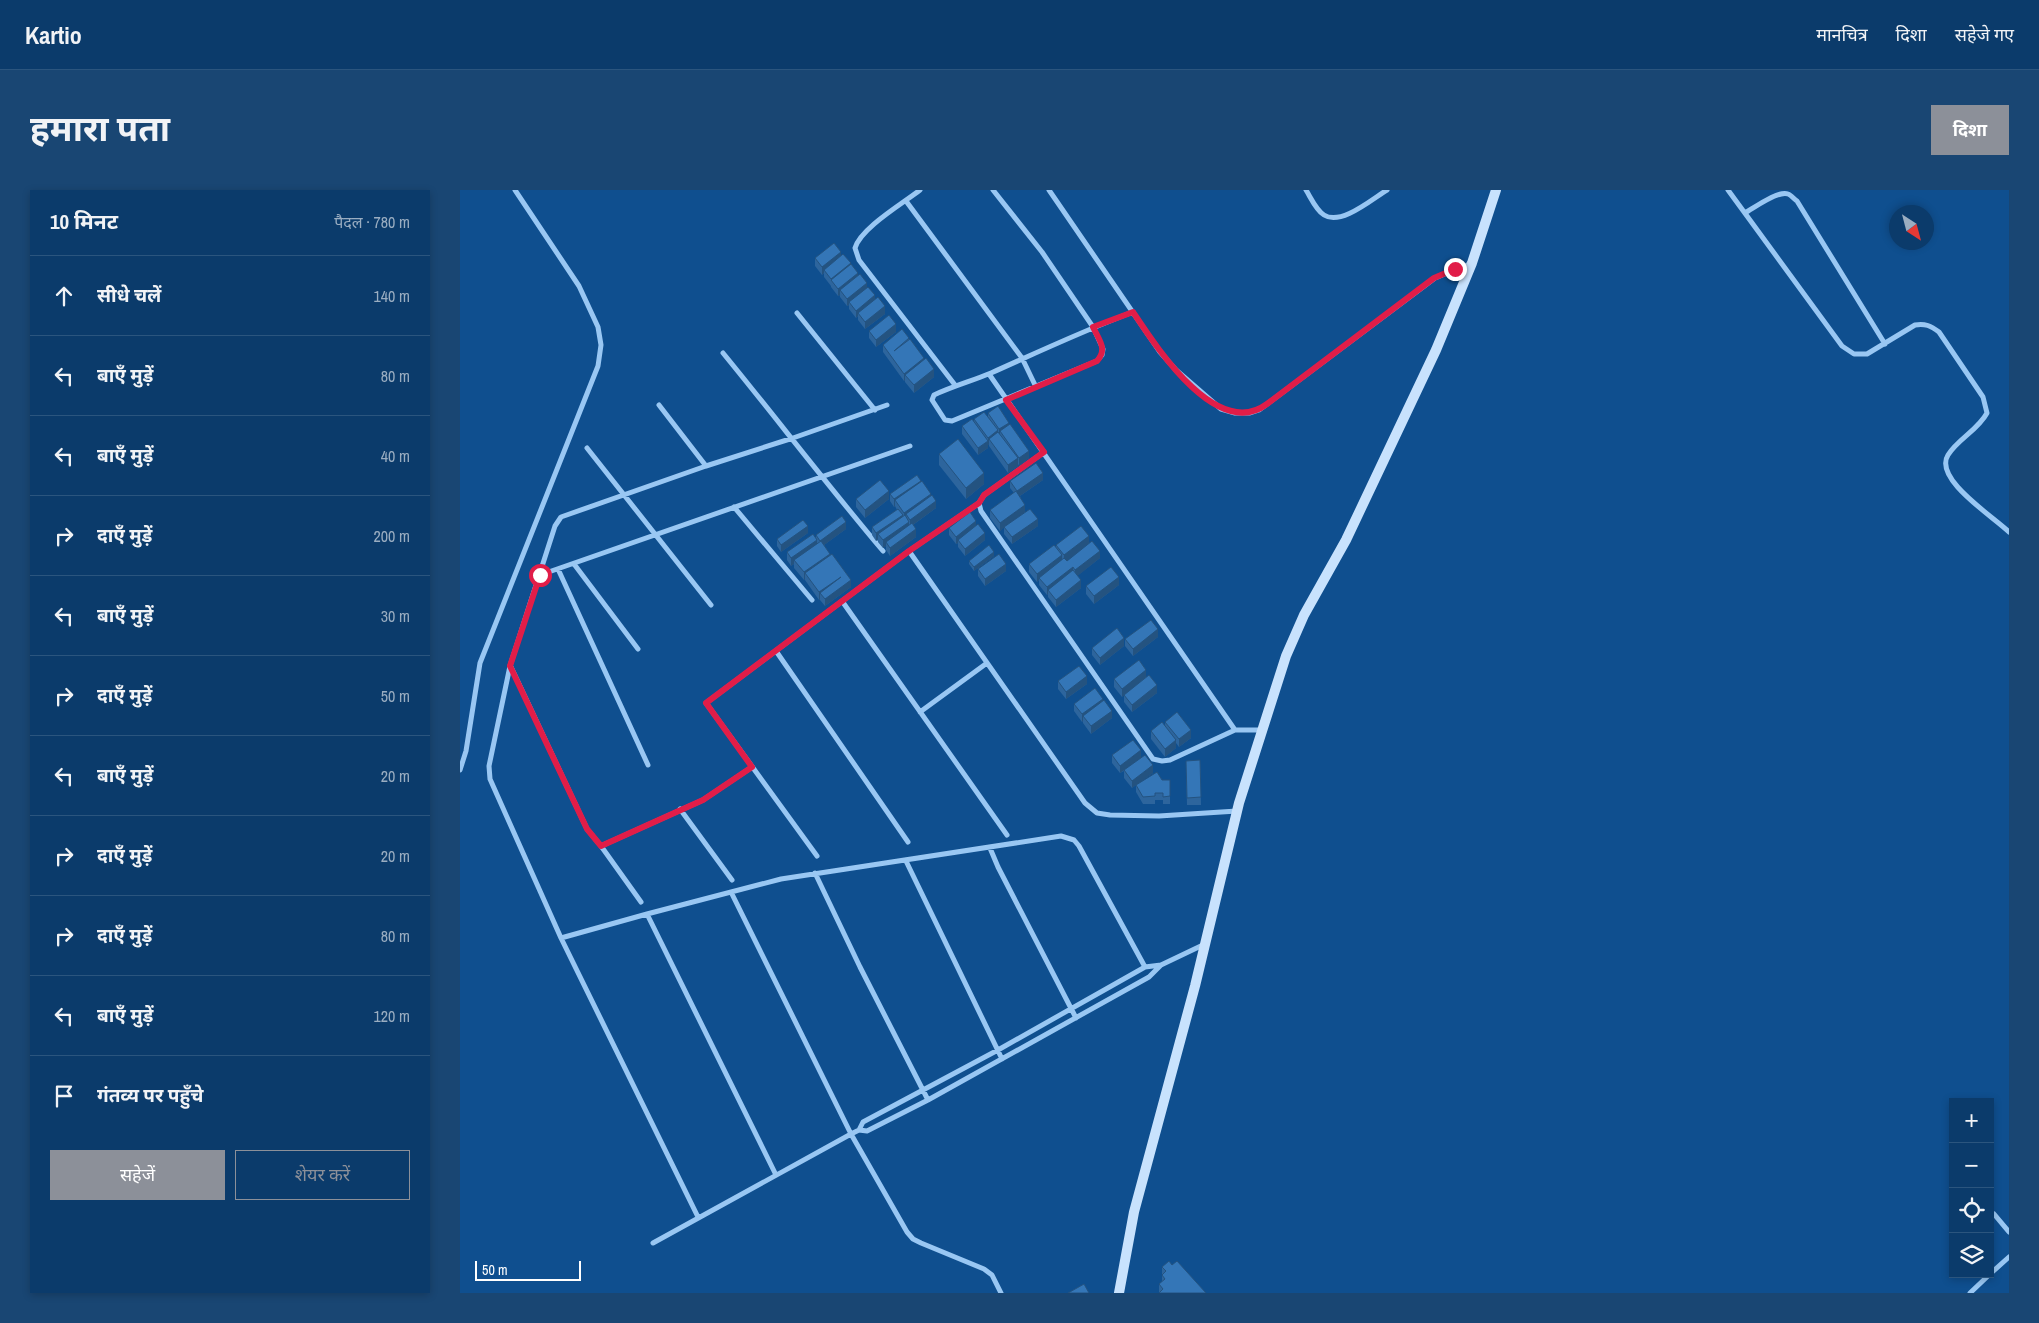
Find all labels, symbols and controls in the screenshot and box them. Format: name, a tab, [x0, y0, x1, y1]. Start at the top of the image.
text: Kartio	[25, 19, 82, 51]
text: मानचित्र	[1816, 22, 1868, 47]
text: दिशा	[1896, 22, 1927, 47]
text: सहेजे गए	[1955, 22, 2014, 47]
text: हमारा पता	[30, 105, 170, 152]
button: दिशा	[1931, 105, 2009, 155]
north arrow	[1889, 205, 1934, 250]
text: 10 मिनट	[50, 207, 118, 236]
text: पैदल · 780 m	[334, 211, 410, 233]
route end	[1444, 258, 1467, 281]
icon: ahead	[50, 282, 78, 310]
text: सीधे चलें	[97, 282, 161, 308]
text: 140 m	[374, 285, 410, 307]
icon: left	[50, 362, 78, 390]
text: बाएँ मुड़ें	[97, 362, 153, 388]
text: 80 m	[381, 365, 410, 387]
icon: left	[50, 442, 78, 470]
text: बाएँ मुड़ें	[97, 442, 153, 468]
text: 40 m	[381, 445, 410, 467]
icon: right	[50, 522, 78, 550]
text: दाएँ मुड़ें	[97, 522, 152, 548]
text: 200 m	[374, 525, 410, 547]
route start	[529, 564, 552, 587]
icon: left	[50, 602, 78, 630]
text: बाएँ मुड़ें	[97, 602, 153, 628]
text: 30 m	[381, 605, 410, 627]
icon: right	[50, 682, 78, 710]
text: दाएँ मुड़ें	[97, 682, 152, 708]
text: 50 m	[381, 685, 410, 707]
icon: left	[50, 762, 78, 790]
text: बाएँ मुड़ें	[97, 762, 153, 788]
text: 20 m	[381, 765, 410, 787]
icon: right	[50, 842, 78, 870]
text: दाएँ मुड़ें	[97, 842, 152, 868]
text: 20 m	[381, 845, 410, 867]
icon: right	[50, 922, 78, 950]
text: दाएँ मुड़ें	[97, 922, 152, 948]
text: 80 m	[381, 925, 410, 947]
icon: left	[50, 1002, 78, 1030]
text: बाएँ मुड़ें	[97, 1002, 153, 1028]
text: 120 m	[374, 1005, 410, 1027]
icon: arrive	[50, 1082, 78, 1110]
text: गंतव्य पर पहुँचे	[97, 1082, 203, 1108]
map controls	[1949, 1098, 1994, 1278]
button: +	[1949, 1098, 1994, 1143]
button: −	[1949, 1143, 1994, 1188]
button: सहेजें	[50, 1150, 225, 1200]
button: शेयर करें	[235, 1150, 410, 1200]
button: locate	[1949, 1188, 1994, 1233]
button: layers	[1949, 1233, 1994, 1278]
scale bar	[475, 1258, 581, 1281]
text: 50 m	[482, 1261, 508, 1279]

